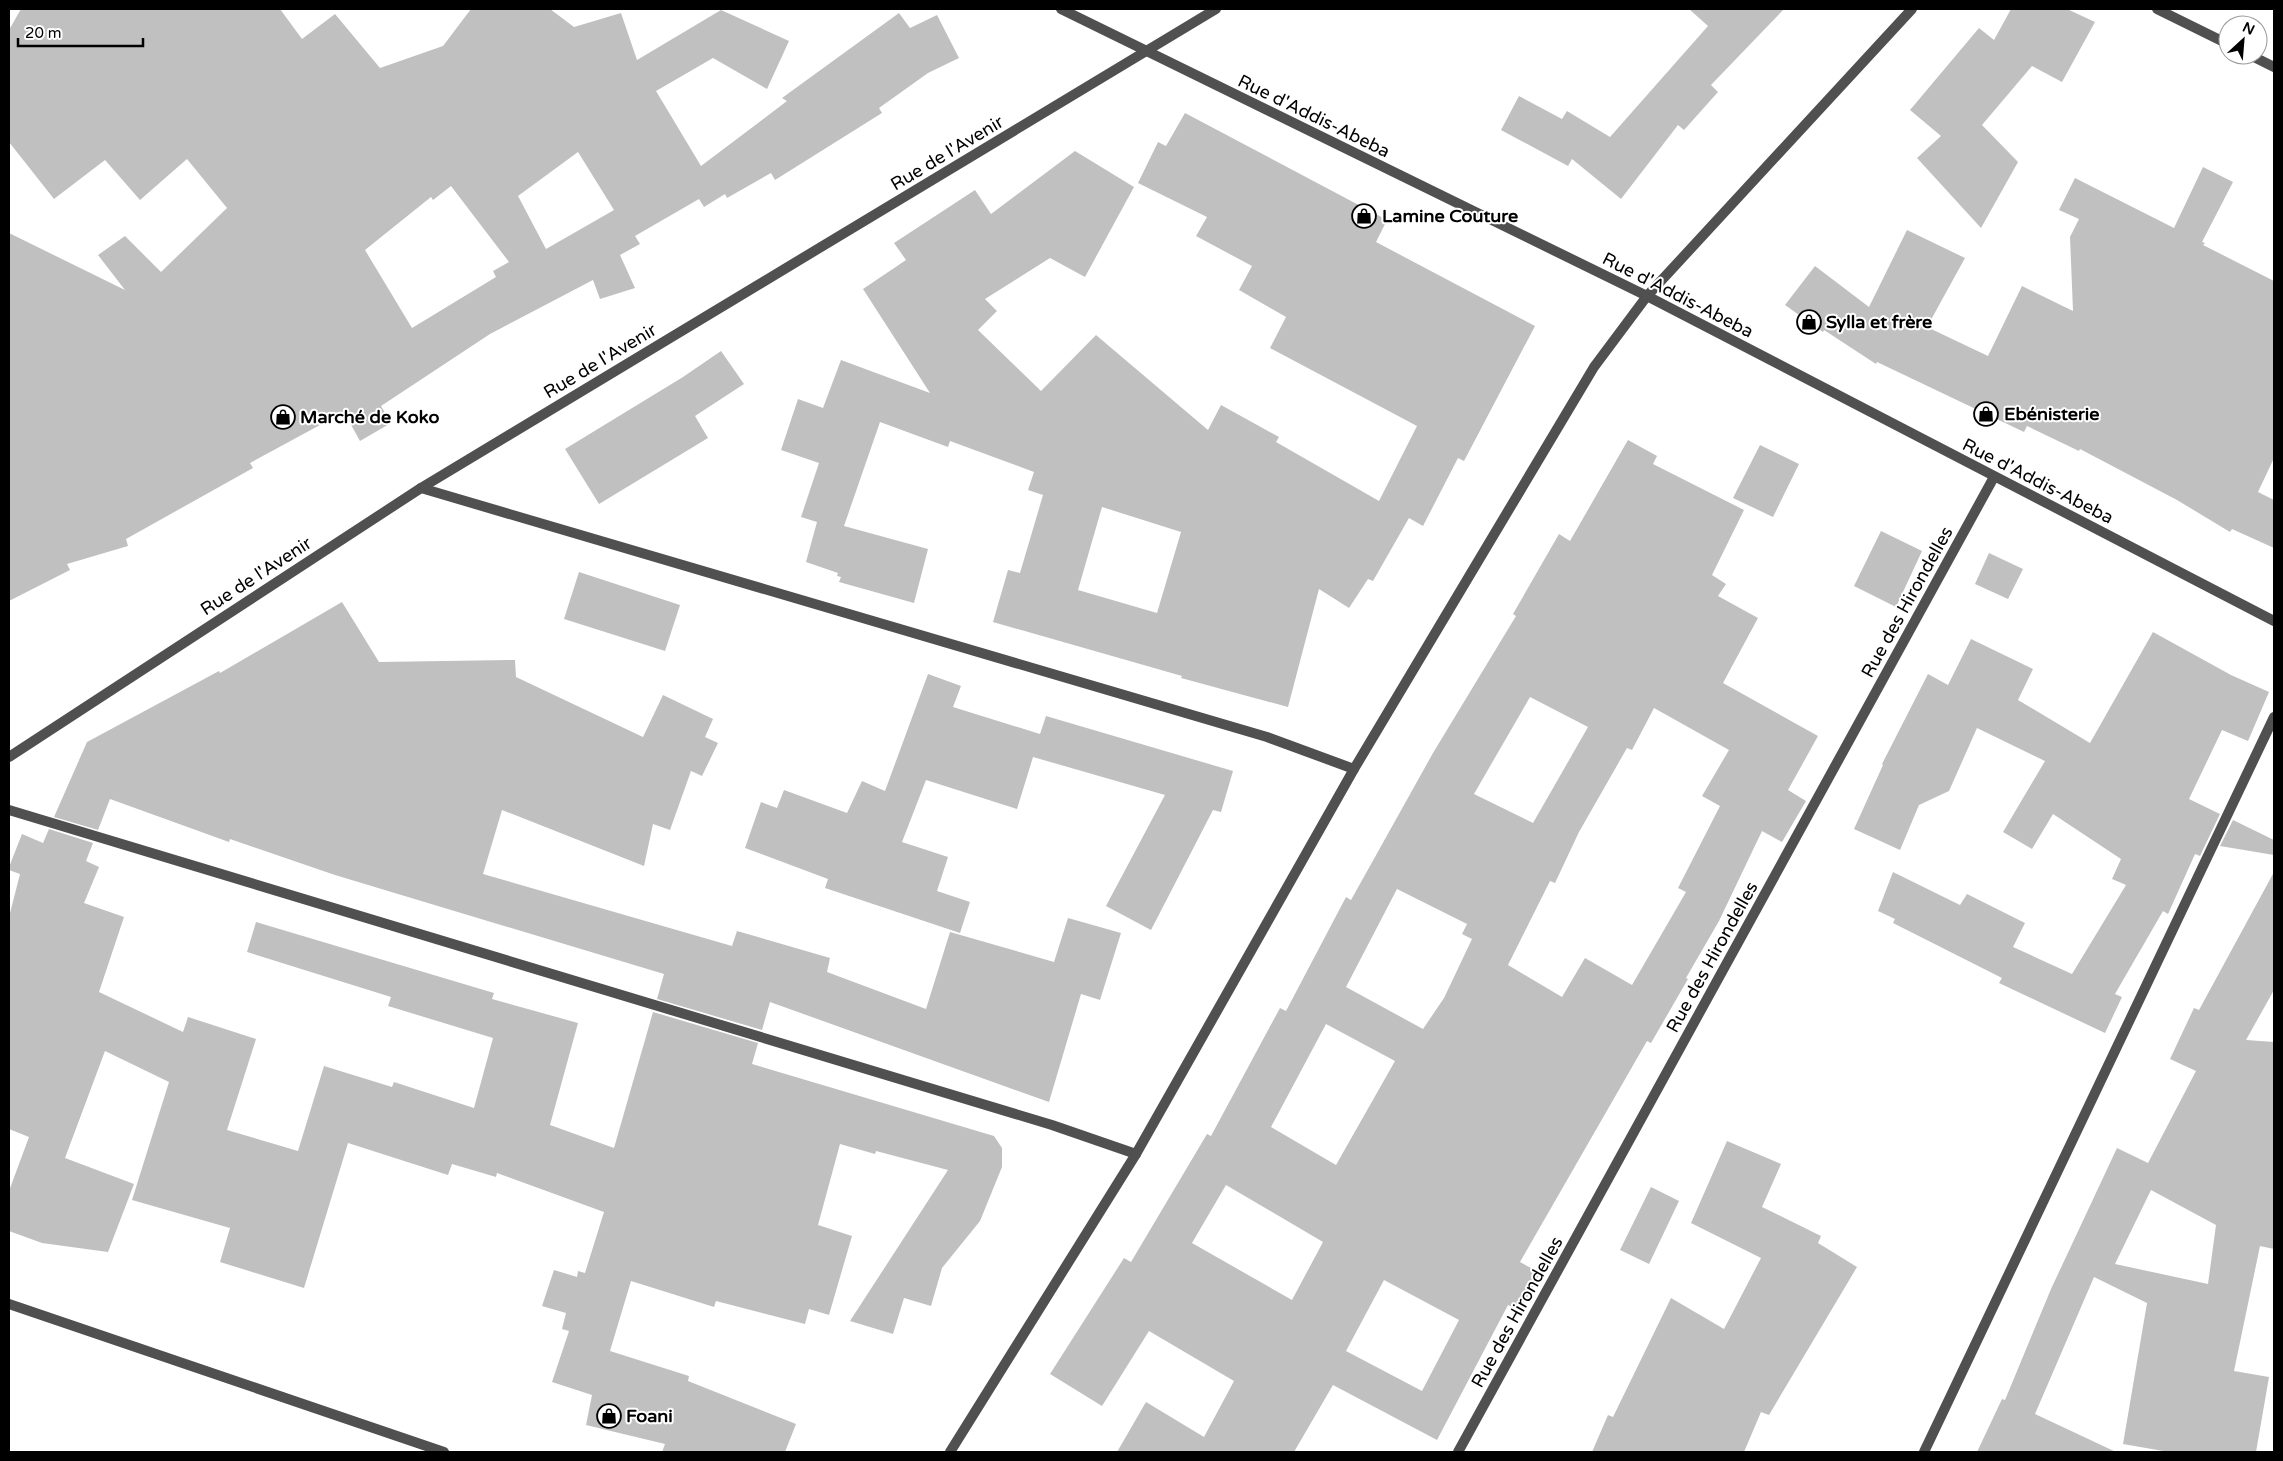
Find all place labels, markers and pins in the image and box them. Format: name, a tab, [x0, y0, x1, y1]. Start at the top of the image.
shop icon: Lamine Couture	[1351, 203, 1377, 229]
place label: Lamine Couture	[1382, 205, 1518, 227]
shop icon: Sylla et frère	[1796, 309, 1822, 335]
place label: Sylla et frère	[1826, 311, 1932, 333]
shop icon: Ebénisterie	[1973, 401, 1999, 427]
place label: Ebénisterie	[2004, 403, 2100, 425]
shop icon: Marché de Koko	[270, 404, 296, 430]
place label: Marché de Koko	[300, 406, 439, 428]
shop icon: Foani	[596, 1403, 622, 1429]
place label: Foani	[626, 1405, 673, 1427]

